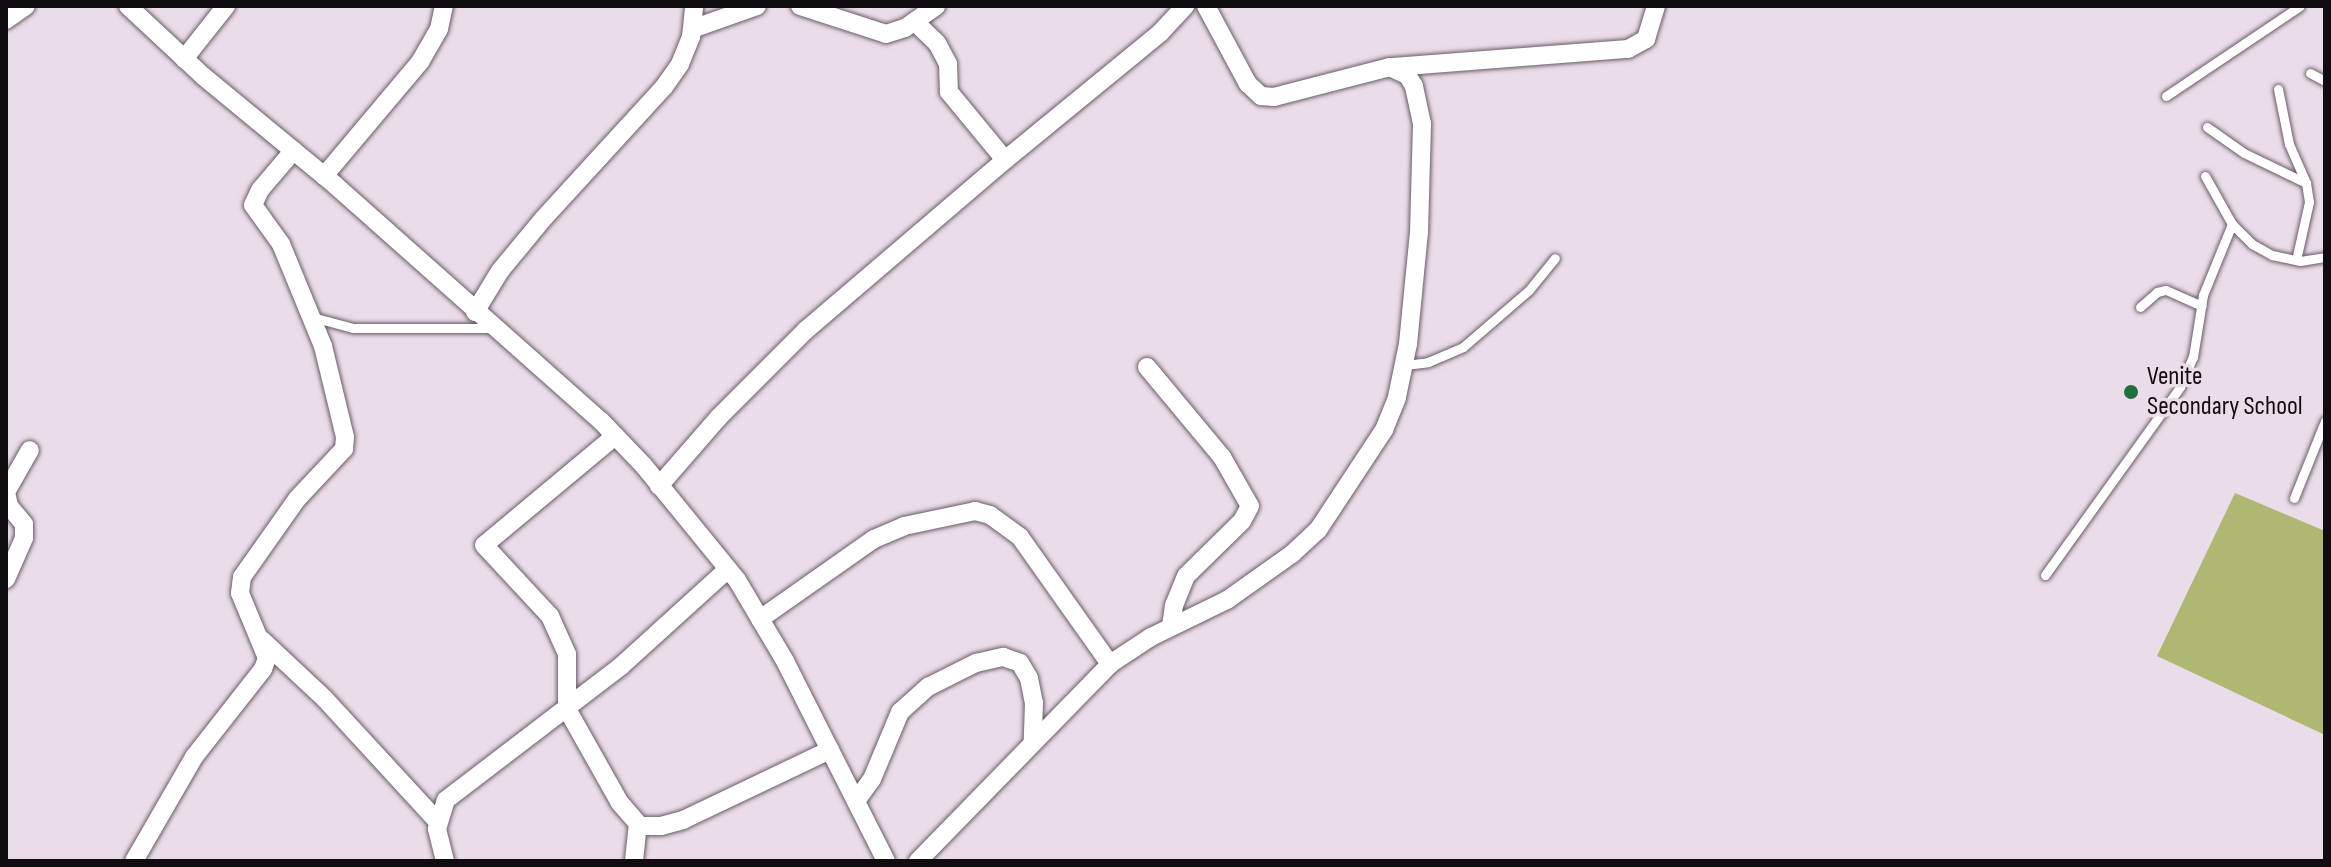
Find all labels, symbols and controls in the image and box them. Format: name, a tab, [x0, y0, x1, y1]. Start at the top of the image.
place label: Venite Secondary School	[2147, 361, 2303, 422]
marker: Venite Secondary School	[2122, 383, 2140, 401]

